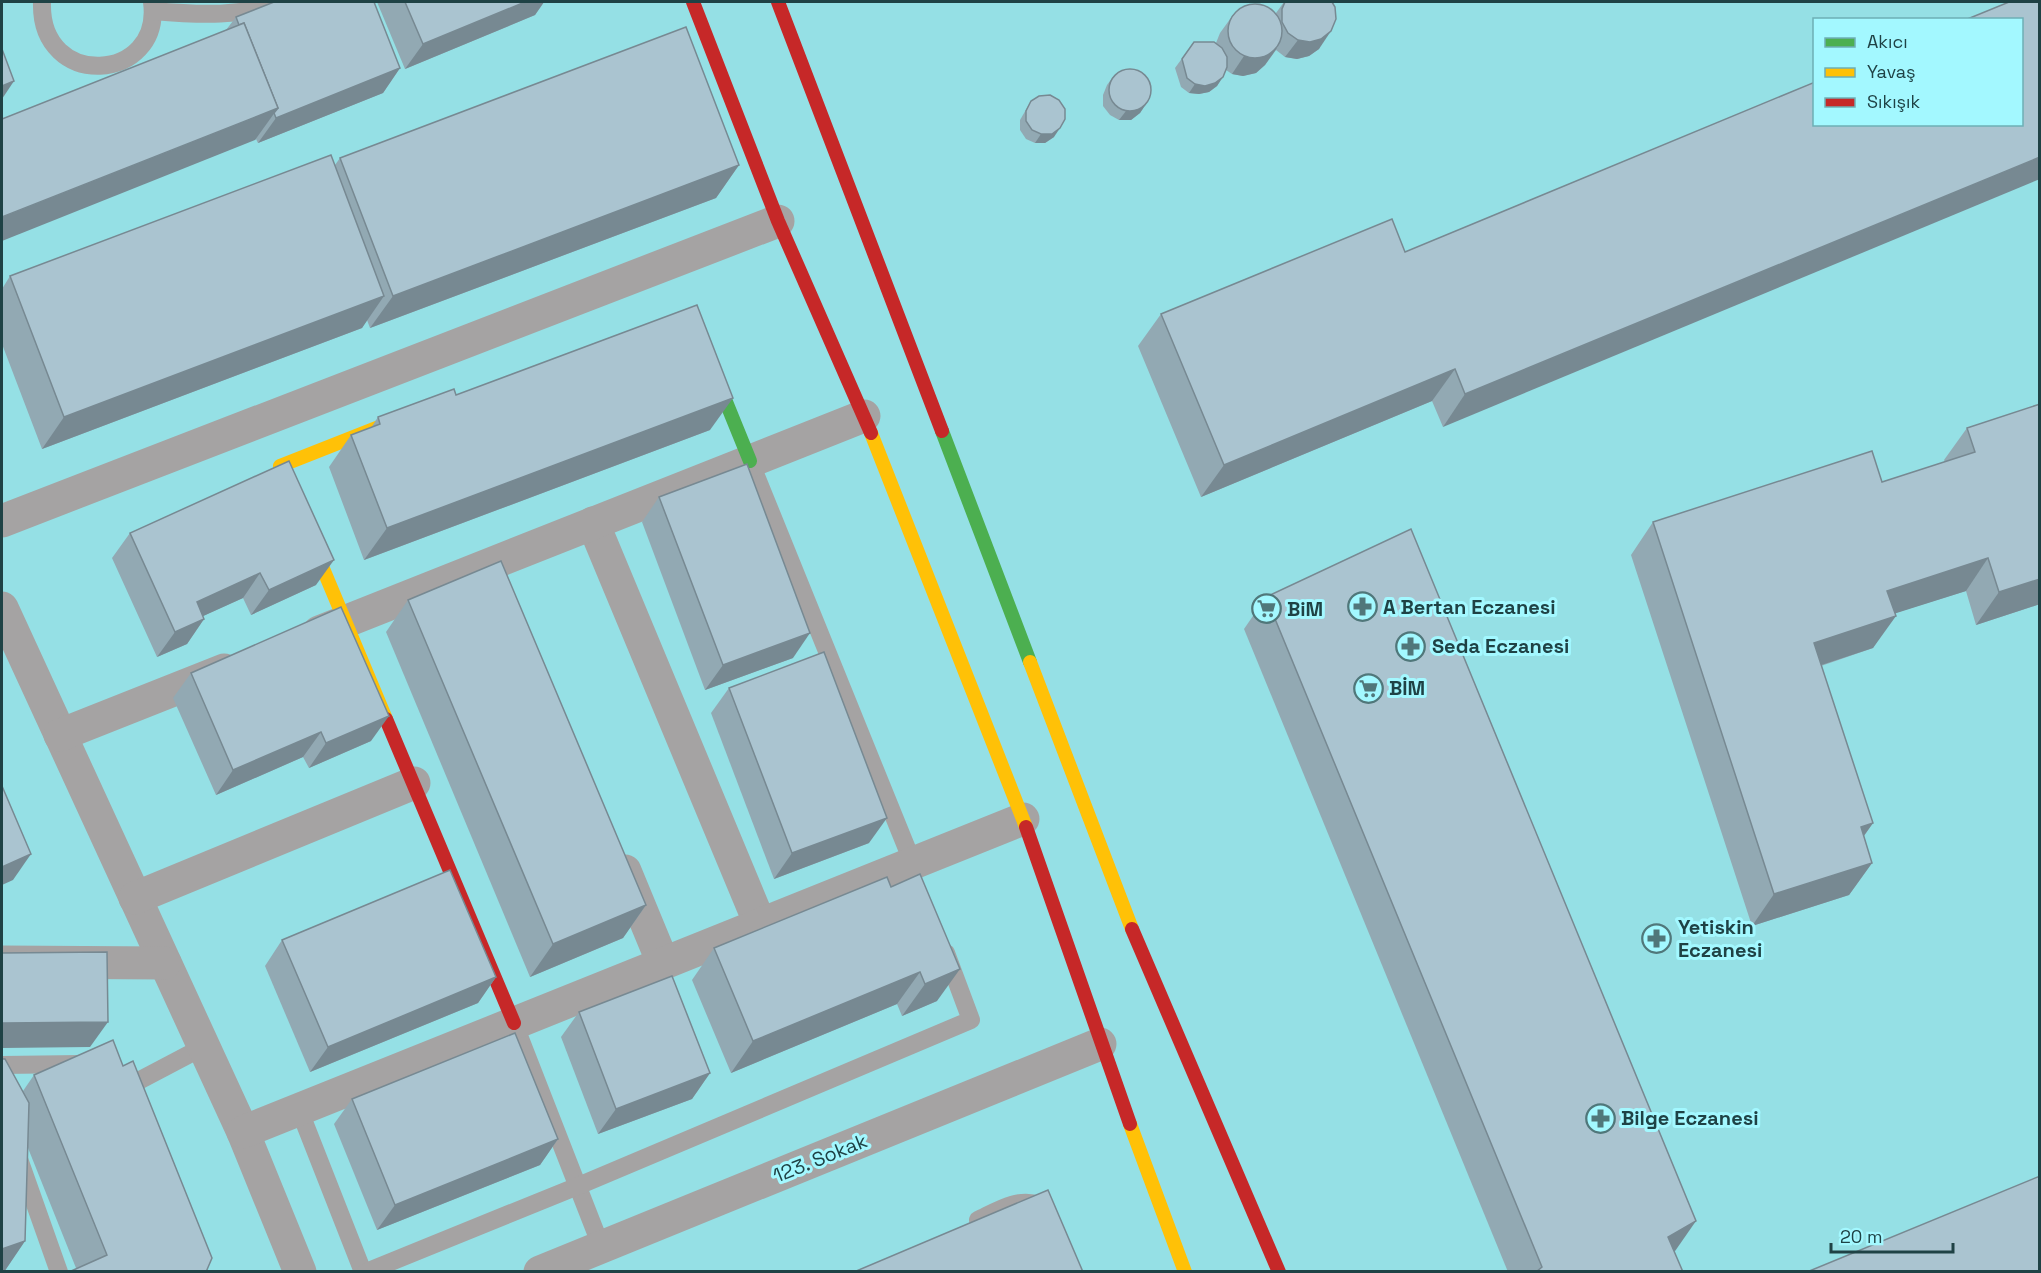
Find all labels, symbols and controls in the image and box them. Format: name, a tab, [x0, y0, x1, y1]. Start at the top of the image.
legend	[1813, 18, 2023, 126]
text: Akıcı	[1867, 30, 1908, 53]
text: Yavaş	[1867, 60, 1916, 83]
text: Sıkışık	[1867, 90, 1920, 113]
pharmacy icon: A Bertan Eczanesi	[1346, 591, 1378, 623]
supermarket icon: BiM	[1250, 593, 1282, 625]
place label: A Bertan Eczanesi	[1383, 594, 1556, 620]
place label: BiM	[1287, 596, 1323, 622]
pharmacy icon: Seda Eczanesi	[1395, 630, 1427, 662]
place label: Seda Eczanesi	[1432, 633, 1569, 659]
supermarket icon: BİM	[1352, 672, 1384, 704]
place label: BİM	[1389, 675, 1425, 701]
place label: Yetiskin Eczanesi	[1678, 914, 1762, 963]
pharmacy icon: Yetiskin Eczanesi	[1641, 922, 1673, 954]
pharmacy icon: Bilge Eczanesi	[1584, 1102, 1616, 1134]
place label: Bilge Eczanesi	[1621, 1105, 1759, 1131]
street label: 123. Sokak	[769, 1127, 871, 1189]
scale bar	[1831, 1216, 1952, 1254]
text: 20 m	[1840, 1225, 1883, 1248]

